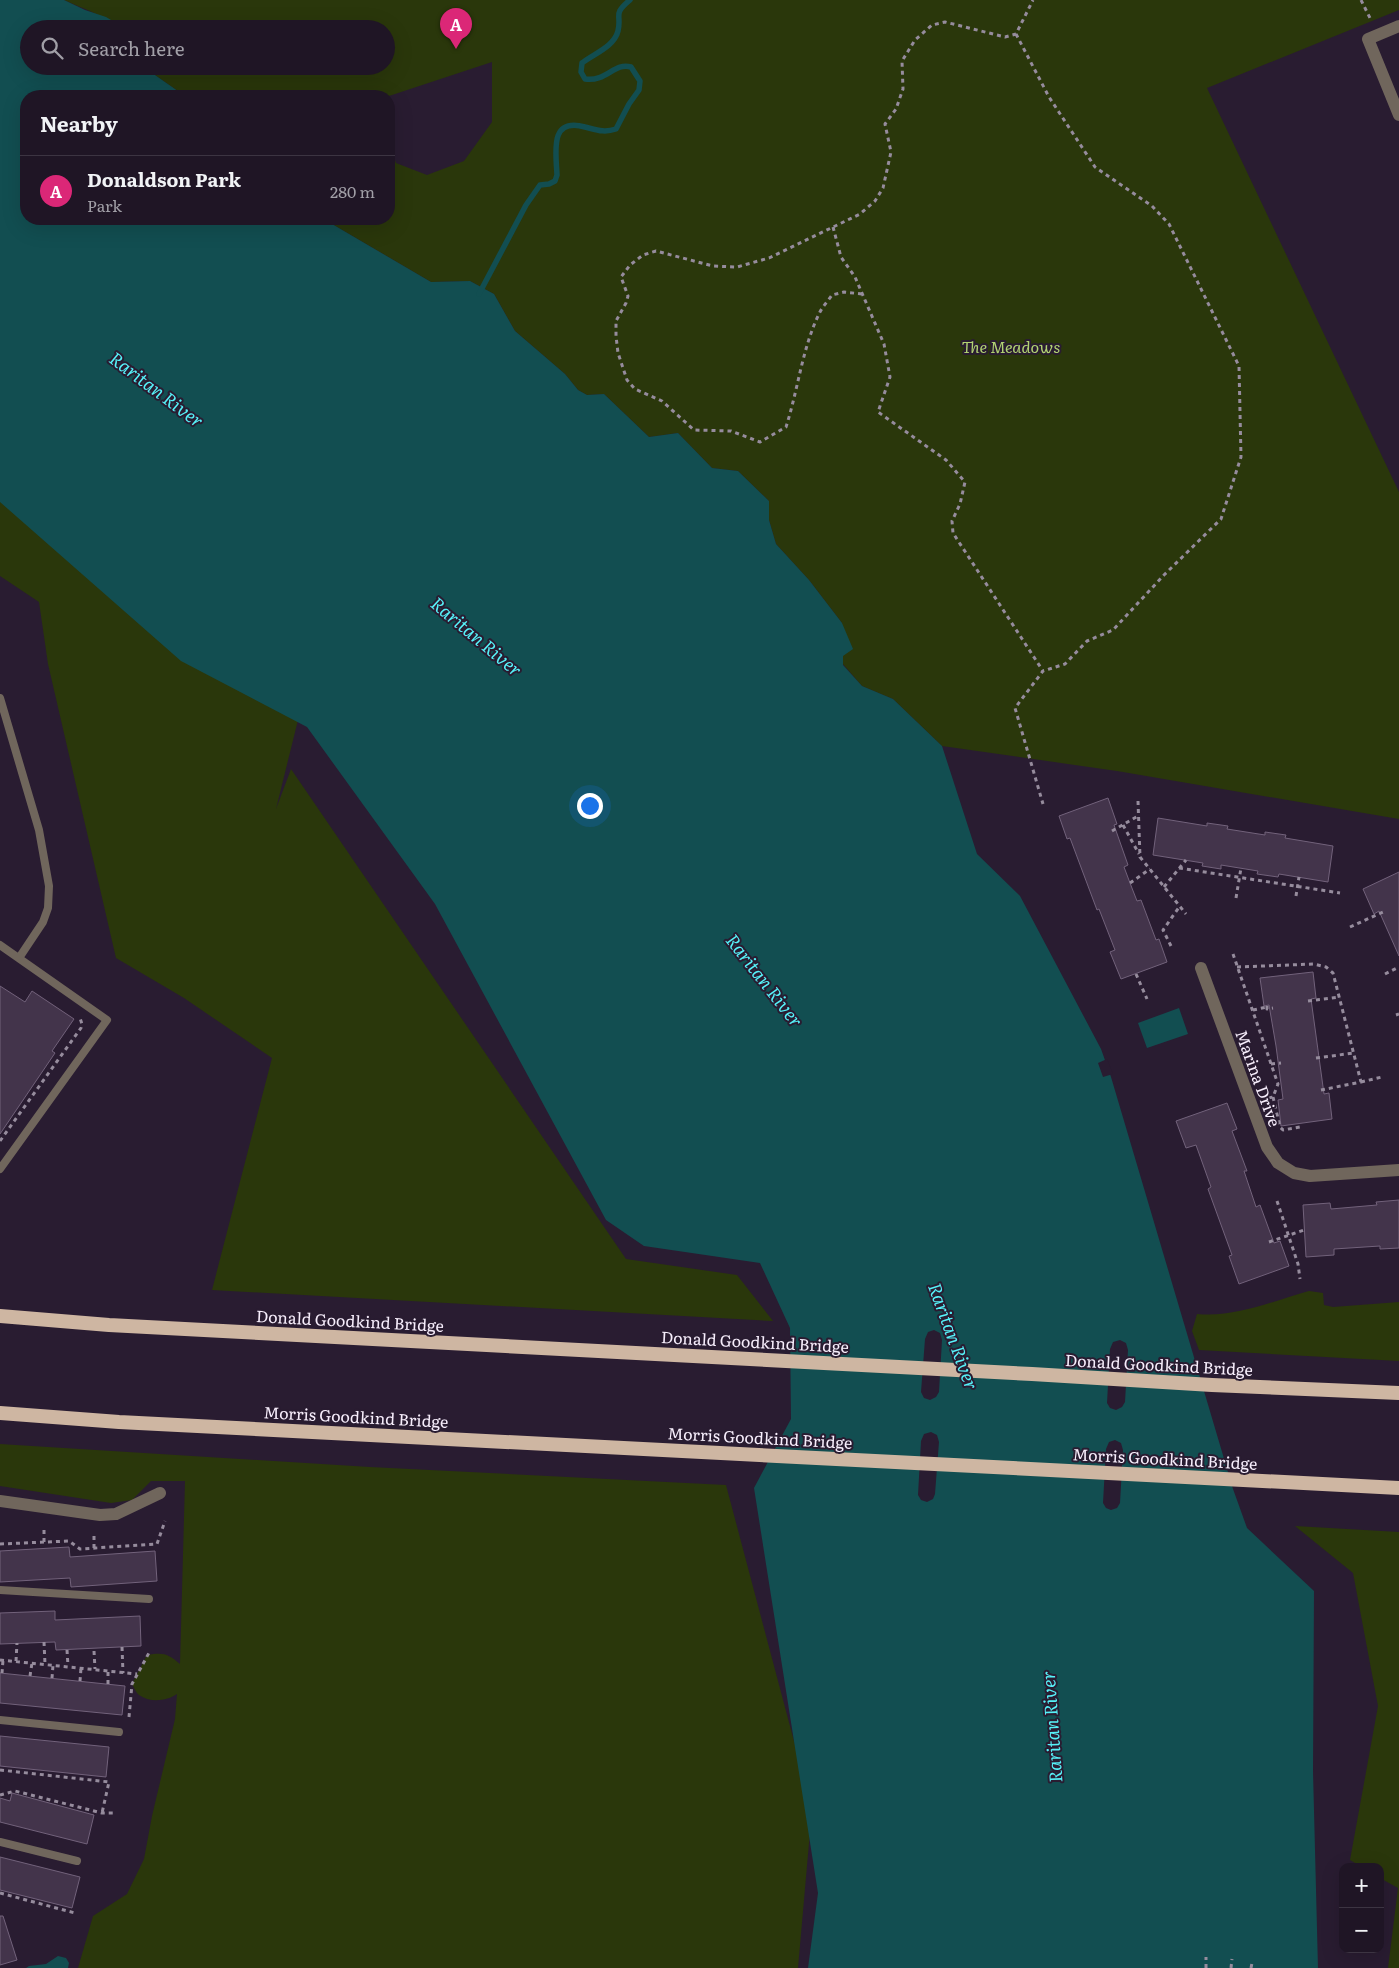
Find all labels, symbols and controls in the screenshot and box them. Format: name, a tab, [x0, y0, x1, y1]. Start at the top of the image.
pin: A	[440, 8, 472, 49]
search box	[20, 20, 395, 75]
icon: search	[38, 34, 66, 62]
text: Search here	[78, 34, 185, 62]
text: Nearby	[40, 107, 118, 138]
text: Donaldson Park	[87, 165, 241, 193]
text: A	[50, 179, 62, 203]
text: 280 m	[330, 179, 375, 203]
text: Park	[87, 193, 122, 217]
park label: The Meadows	[962, 334, 1060, 358]
water label: Raritan River	[104, 345, 210, 433]
water label: Raritan River	[425, 590, 529, 682]
your location	[577, 793, 603, 819]
water label: Raritan River	[720, 928, 810, 1032]
street label: Marina Drive	[1230, 1026, 1288, 1130]
water label: Raritan River	[922, 1279, 986, 1393]
street label: Donald Goodkind Bridge	[255, 1303, 445, 1337]
street label: Donald Goodkind Bridge	[660, 1324, 850, 1358]
street label: Donald Goodkind Bridge	[1064, 1347, 1254, 1381]
street label: Morris Goodkind Bridge	[263, 1399, 449, 1433]
street label: Morris Goodkind Bridge	[667, 1420, 853, 1454]
street label: Morris Goodkind Bridge	[1072, 1441, 1258, 1475]
water label: Raritan River	[1034, 1670, 1068, 1784]
map controls	[1339, 1863, 1384, 1953]
button: +	[1339, 1863, 1384, 1908]
button: −	[1339, 1908, 1384, 1953]

